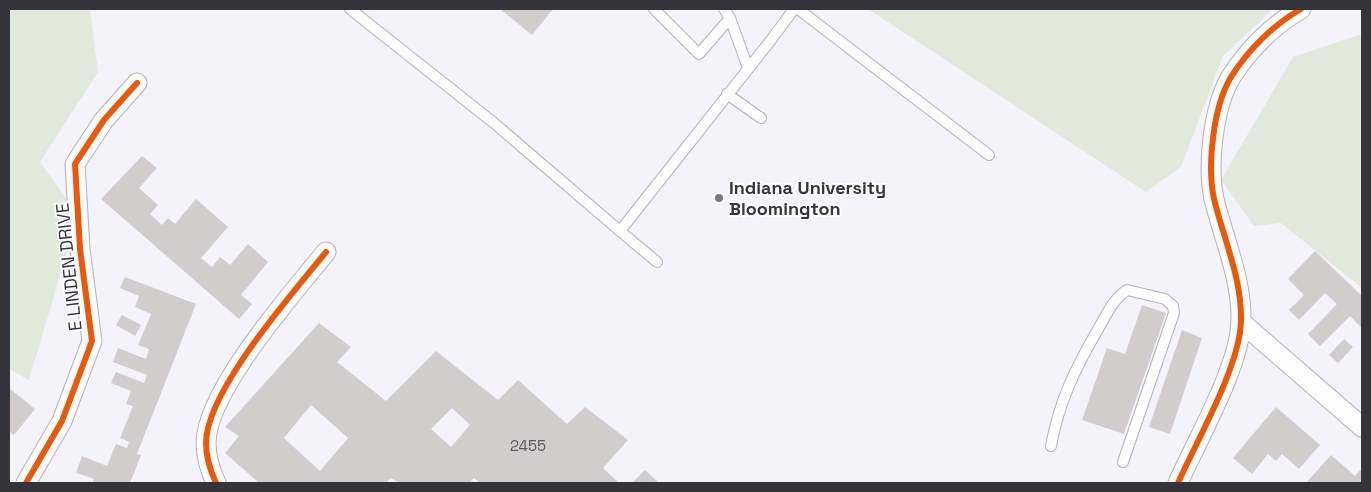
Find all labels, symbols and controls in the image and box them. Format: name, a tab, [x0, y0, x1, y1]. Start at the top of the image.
place label: Indiana University Bloomington	[729, 176, 886, 220]
marker: Indiana University Bloomington	[713, 192, 725, 204]
street label: E LINDEN DRIVE	[50, 202, 87, 332]
house number: 2455	[510, 436, 546, 455]

